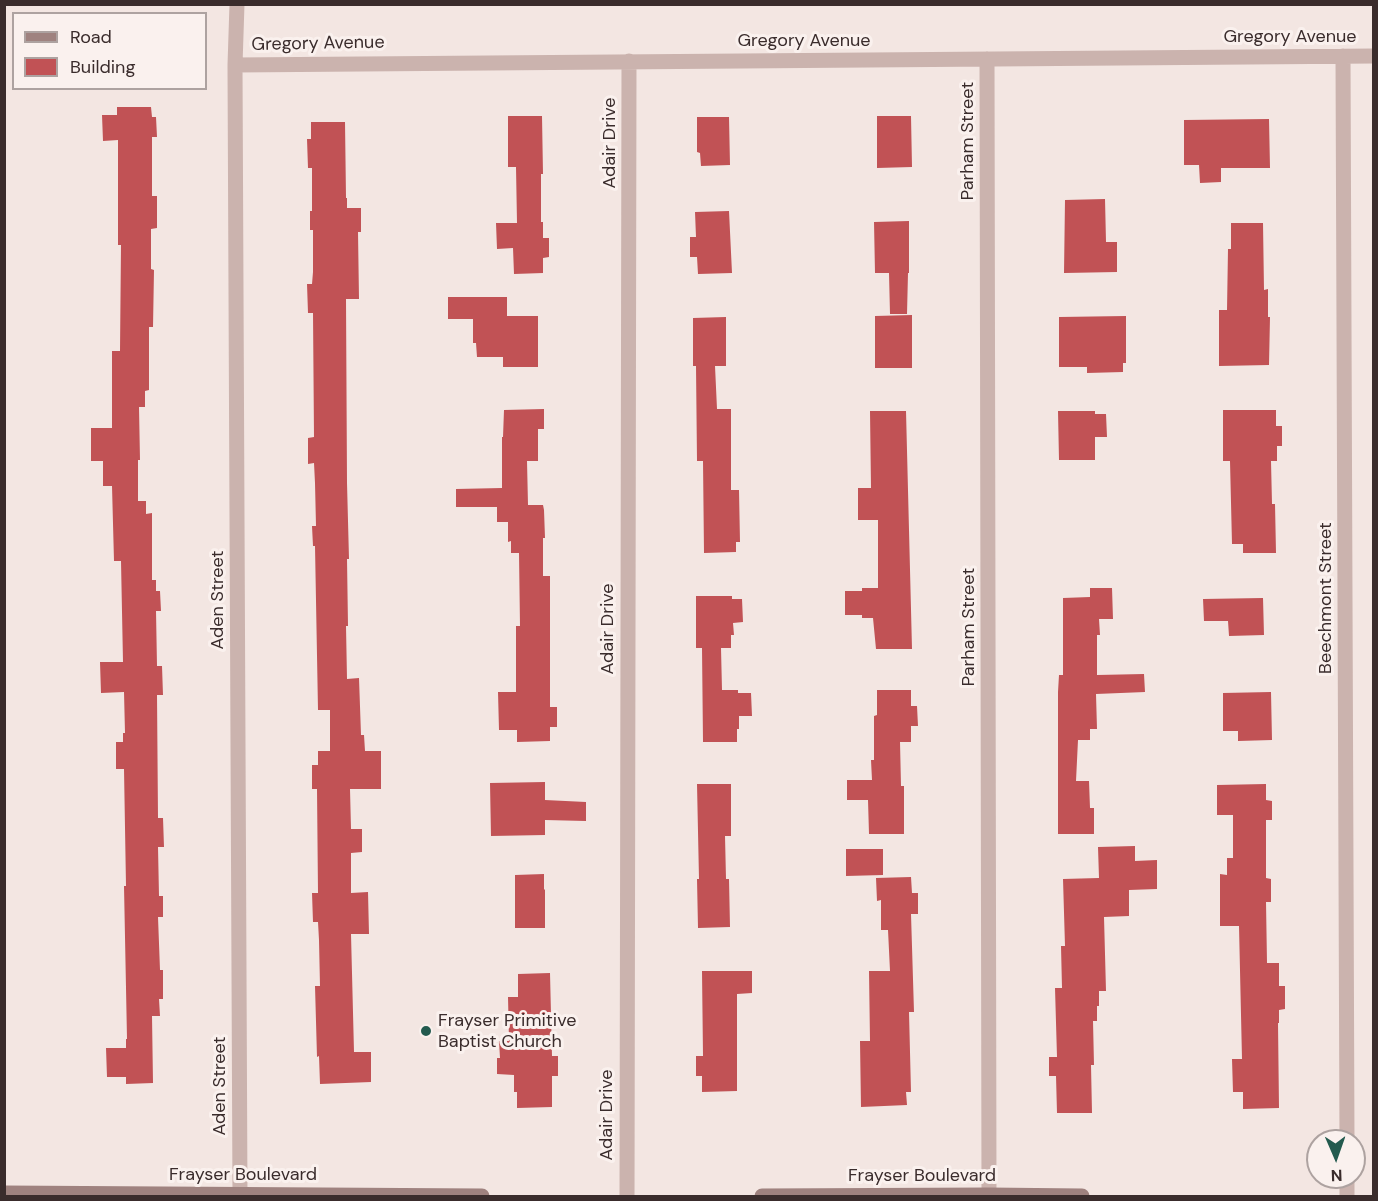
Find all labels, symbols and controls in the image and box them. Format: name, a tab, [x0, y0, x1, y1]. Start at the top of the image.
legend	[12, 12, 207, 90]
text: Road	[70, 25, 112, 49]
street label: Gregory Avenue	[1223, 26, 1357, 48]
street label: Gregory Avenue	[737, 30, 871, 52]
street label: Gregory Avenue	[251, 32, 385, 56]
text: Building	[70, 55, 135, 79]
street label: Parham Street	[957, 82, 979, 200]
street label: Adair Drive	[599, 98, 621, 188]
street label: Beechmont Street	[1315, 522, 1337, 674]
street label: Aden Street	[207, 550, 229, 650]
street label: Parham Street	[958, 568, 980, 686]
street label: Adair Drive	[597, 584, 619, 674]
place label: Frayser Primitive Baptist Church	[438, 1010, 576, 1052]
marker: Frayser Primitive Baptist Church	[419, 1024, 433, 1038]
street label: Aden Street	[209, 1036, 231, 1136]
street label: Adair Drive	[596, 1070, 618, 1160]
north arrow	[1306, 1129, 1366, 1189]
street label: Frayser Boulevard	[169, 1164, 317, 1186]
street label: Frayser Boulevard	[848, 1165, 996, 1187]
text: N	[1330, 1165, 1343, 1186]

